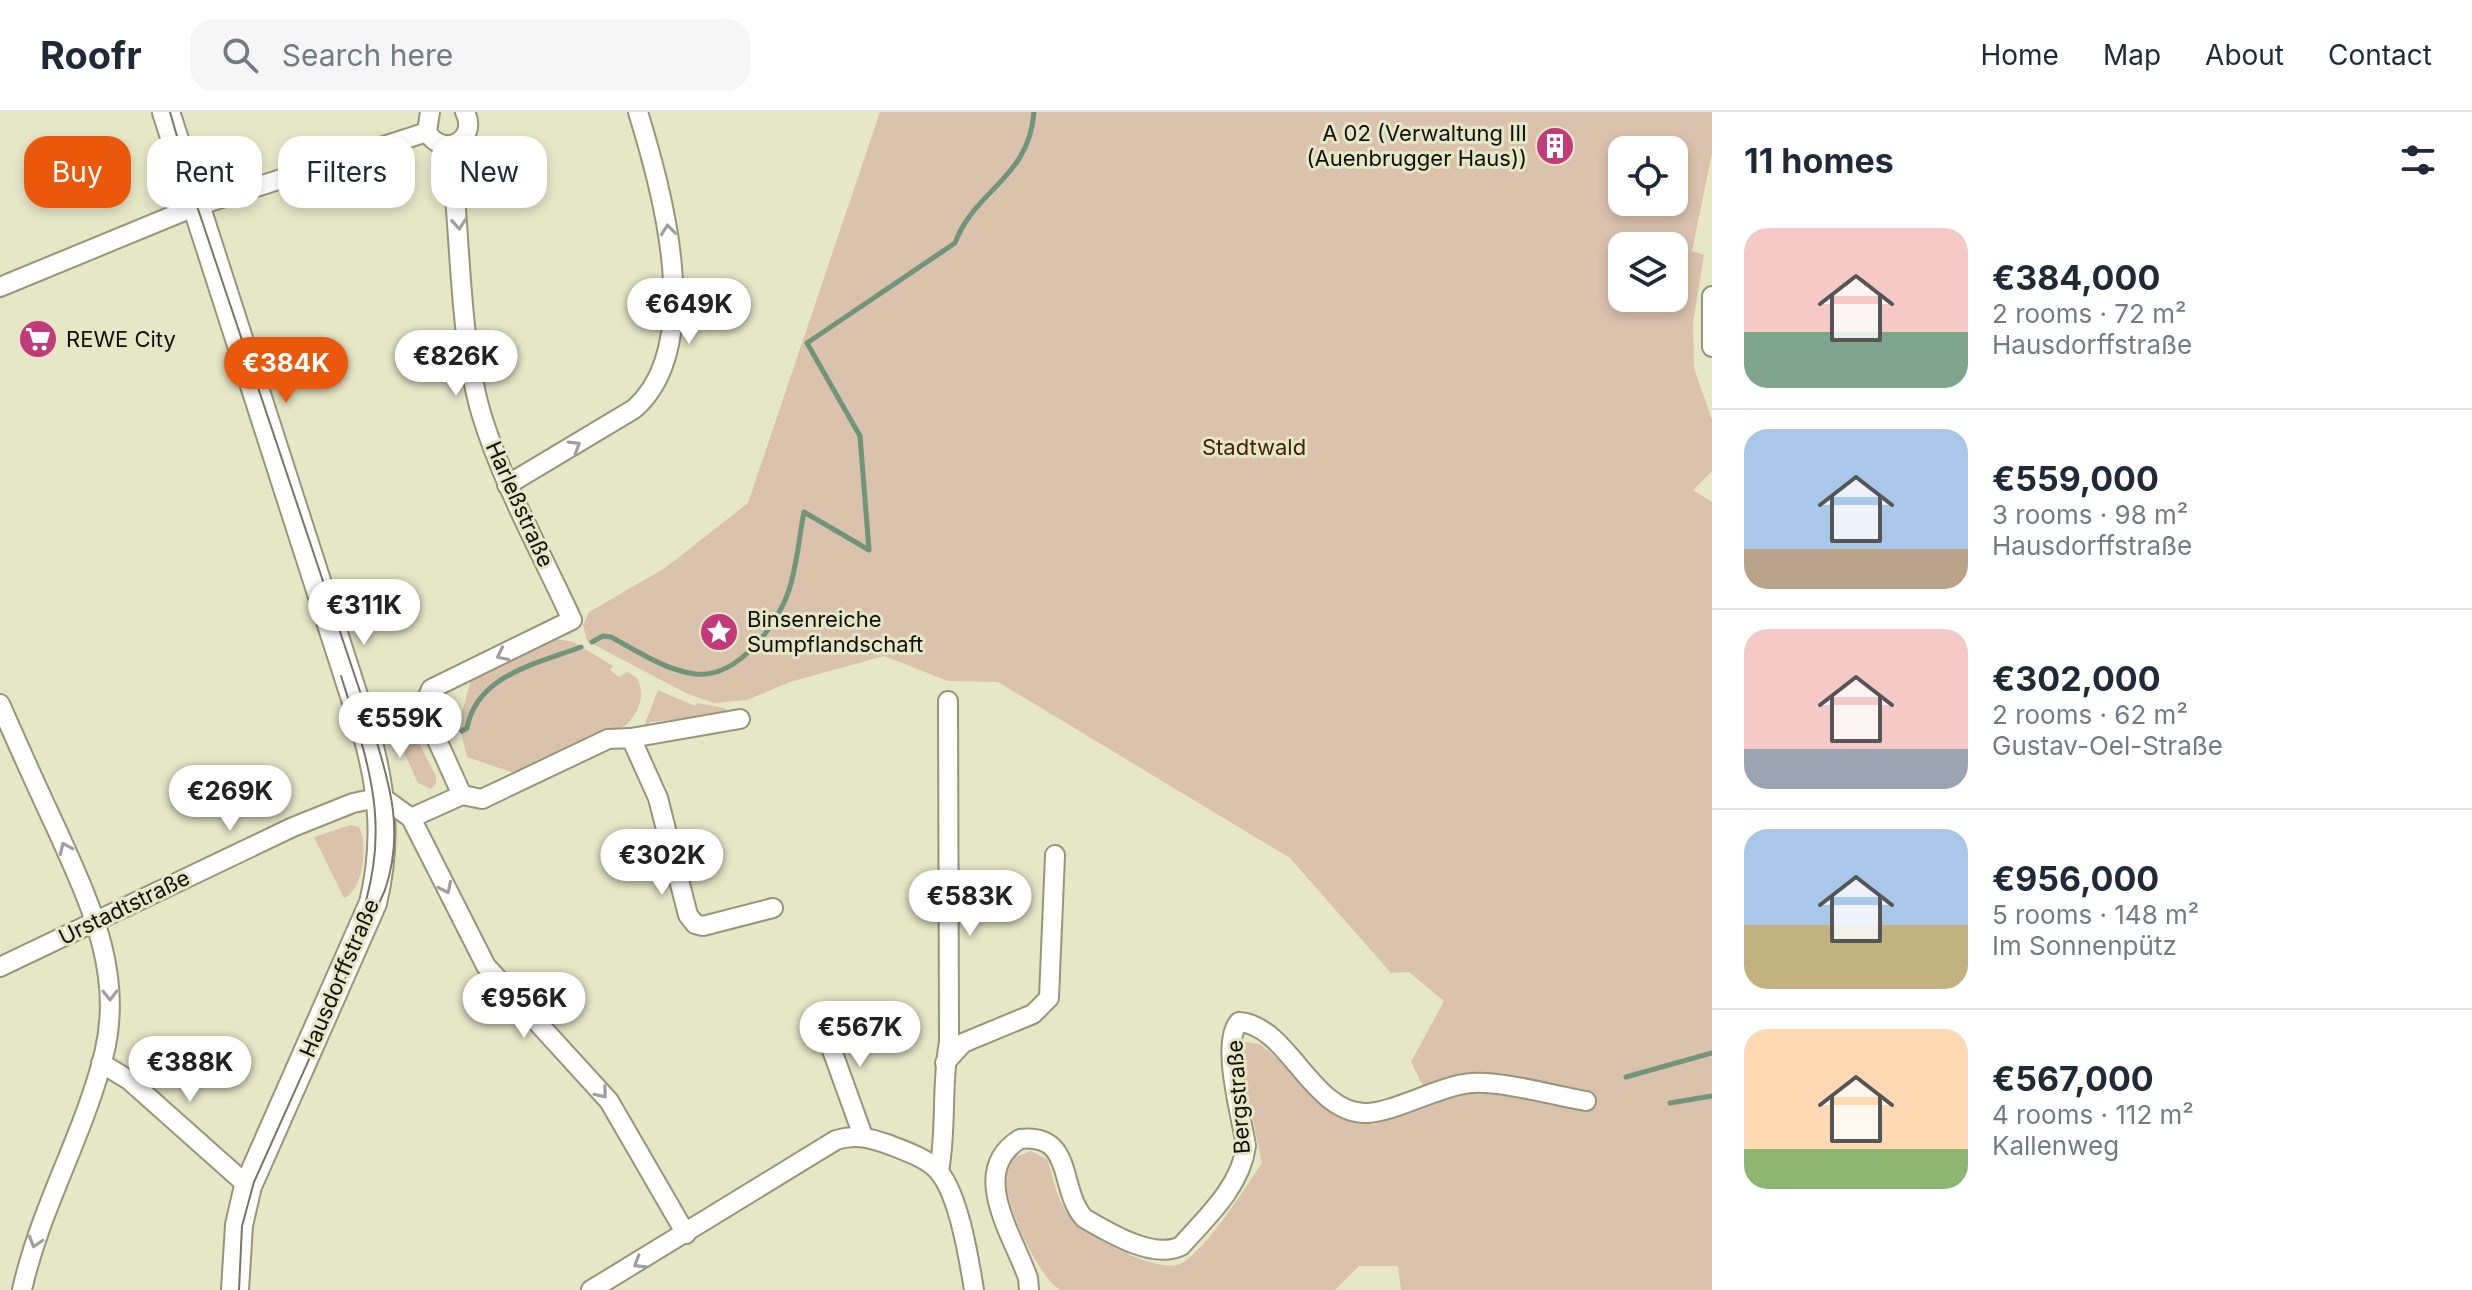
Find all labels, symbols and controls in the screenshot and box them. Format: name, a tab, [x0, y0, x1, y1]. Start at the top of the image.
search box	[190, 19, 750, 91]
text: Roofr	[40, 32, 142, 78]
icon: search	[218, 33, 262, 77]
text: Search here	[282, 37, 453, 73]
text: Home	[1980, 38, 2059, 72]
text: Map	[2103, 38, 2161, 72]
text: About	[2205, 38, 2284, 72]
text: Contact	[2328, 38, 2432, 72]
place label: A 02 (Verwaltung III (Auenbrugger Haus))	[1307, 120, 1527, 171]
building icon: A 02 (Verwaltung III (Auenbrugger Haus))	[1534, 125, 1576, 167]
chip: Buy	[24, 136, 131, 208]
chip: Rent	[147, 136, 262, 208]
chip: Filters	[278, 136, 415, 208]
chip: New	[431, 136, 547, 208]
map controls	[1608, 136, 1688, 312]
button: locate	[1608, 136, 1688, 216]
icon: filters	[2396, 138, 2440, 182]
text: 11 homes	[1744, 140, 1894, 181]
one-way arrow	[450, 218, 467, 231]
one-way arrow	[659, 223, 676, 236]
button: layers	[1608, 232, 1688, 312]
text: €384,000	[1992, 257, 2160, 298]
icon: home	[1808, 260, 1904, 356]
pin: €649K	[633, 278, 745, 346]
text: €649K	[645, 288, 733, 319]
text: 2 rooms · 72 m²	[1992, 298, 2186, 329]
supermarket icon: REWE City	[17, 318, 59, 360]
place label: REWE City	[66, 326, 176, 352]
text: Hausdorffstraße	[1992, 329, 2192, 360]
pin: €826K	[400, 330, 512, 398]
pin: €384K	[230, 337, 342, 405]
text: €826K	[413, 340, 499, 371]
text: €384K	[242, 347, 330, 378]
park label: Stadtwald	[1202, 434, 1306, 460]
street label: Harleßstraße	[481, 437, 559, 571]
one-way arrow	[566, 440, 581, 455]
text: €559,000	[1992, 458, 2159, 499]
icon: home	[1808, 461, 1904, 557]
text: 3 rooms · 98 m²	[1992, 499, 2188, 530]
text: Hausdorffstraße	[1992, 530, 2192, 561]
pin: €311K	[308, 579, 420, 647]
text: €311K	[326, 589, 402, 620]
place label: Binsenreiche Sumpflandschaft	[747, 606, 923, 657]
place icon: Binsenreiche Sumpflandschaft	[698, 611, 740, 653]
one-way arrow	[495, 645, 510, 660]
text: €302,000	[1992, 658, 2161, 699]
icon: home	[1808, 661, 1904, 757]
pin: €559K	[344, 692, 456, 760]
text: 2 rooms · 62 m²	[1992, 699, 2188, 730]
text: €559K	[357, 702, 443, 733]
text: Gustav-Oel-Straße	[1992, 730, 2223, 761]
pin: €269K	[174, 765, 286, 833]
text: €269K	[187, 775, 273, 806]
pin: €302K	[606, 829, 718, 897]
text: €302K	[618, 839, 706, 870]
one-way arrow	[58, 841, 74, 856]
text: €956,000	[1992, 858, 2159, 899]
icon: home	[1808, 861, 1904, 957]
street label: Urstadtstraße	[54, 864, 194, 950]
pin: €583K	[914, 870, 1026, 938]
one-way arrow	[436, 880, 452, 895]
text: €583K	[927, 880, 1013, 911]
street label: Hausdorffstraße	[294, 895, 384, 1061]
text: 5 rooms · 148 m²	[1992, 899, 2199, 930]
text: Im Sonnenpütz	[1992, 930, 2177, 961]
pin: €956K	[468, 972, 580, 1040]
text: €956K	[481, 982, 567, 1013]
one-way arrow	[102, 989, 119, 1002]
pin: €567K	[804, 1001, 916, 1069]
text: €567K	[817, 1011, 903, 1042]
pin: €388K	[134, 1036, 246, 1104]
street label: Bergstraße	[1221, 1039, 1255, 1155]
text: €388K	[146, 1046, 234, 1077]
text: €567,000	[1992, 1058, 2154, 1099]
icon: home	[1808, 1061, 1904, 1157]
one-way arrow	[592, 1084, 607, 1098]
text: 4 rooms · 112 m²	[1992, 1099, 2194, 1130]
text: Kallenweg	[1992, 1130, 2119, 1161]
one-way arrow	[29, 1235, 45, 1249]
one-way arrow	[633, 1253, 648, 1269]

